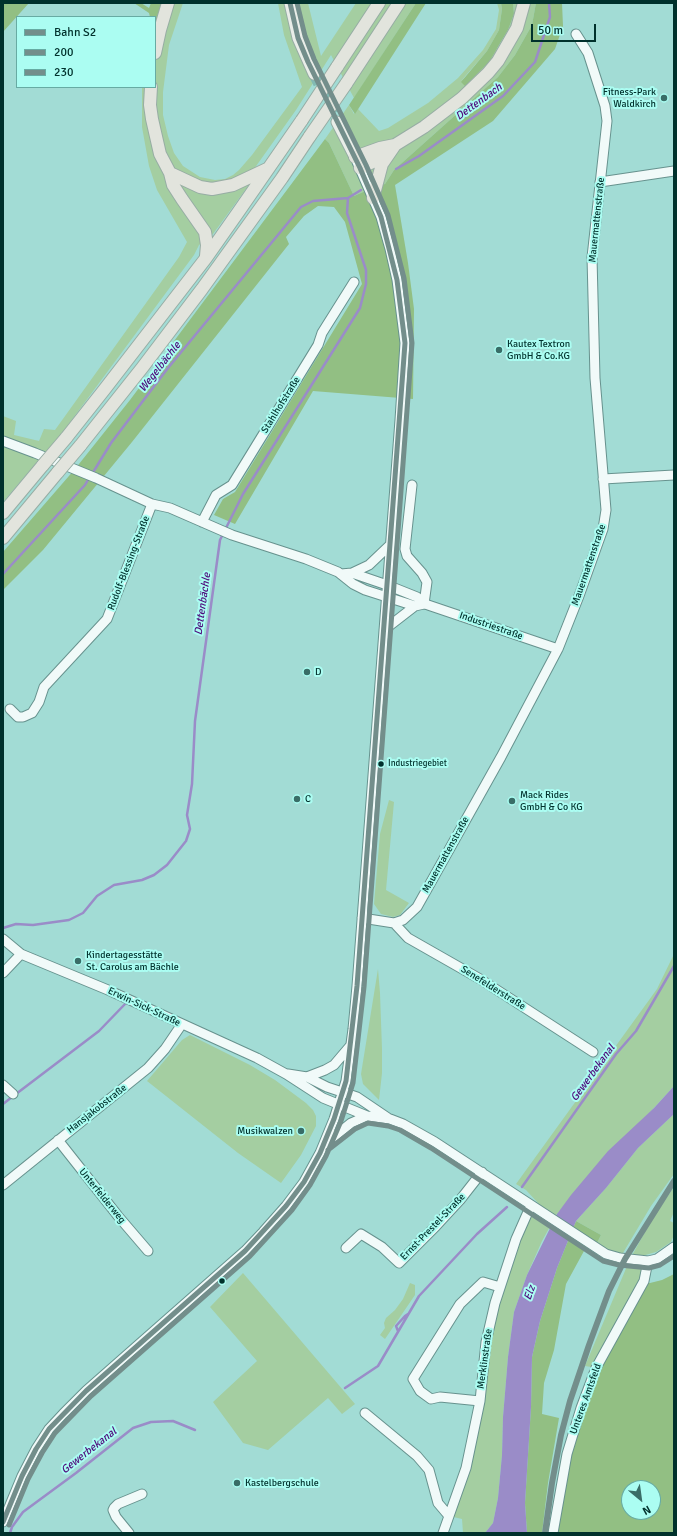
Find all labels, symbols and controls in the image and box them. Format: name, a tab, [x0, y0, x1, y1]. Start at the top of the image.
legend	[16, 16, 156, 88]
scale bar	[533, 16, 598, 42]
text: 50 m	[538, 23, 563, 38]
text: Bahn S2	[54, 25, 96, 40]
text: 200	[54, 45, 73, 60]
text: 230	[54, 65, 73, 80]
water label: Dettenbach	[453, 81, 505, 123]
place label: Fitness-Park Waldkirch	[603, 86, 656, 110]
marker: Fitness-Park Waldkirch	[659, 93, 669, 103]
street label: Mauermattenstraße	[587, 177, 607, 263]
place label: Kautex Textron GmbH & Co.KG	[507, 338, 570, 362]
water label: Wegelbächle	[136, 339, 184, 395]
marker: Kautex Textron GmbH & Co.KG	[494, 345, 504, 355]
street label: Stahlhofstraße	[259, 375, 303, 435]
street label: Rudolf-Blessing-Straße	[105, 514, 153, 612]
street label: Mauermattenstraße	[569, 523, 609, 607]
water label: Dettenbächle	[192, 572, 214, 636]
street label: Industriestraße	[458, 610, 524, 642]
place label: D	[315, 666, 321, 678]
marker: D	[302, 667, 312, 677]
marker: Industriegebiet	[376, 759, 386, 769]
place label: Industriegebiet	[388, 759, 447, 769]
place label: Mack Rides GmbH & Co KG	[520, 789, 583, 812]
place label: C	[305, 793, 311, 805]
marker: C	[292, 794, 302, 804]
marker: Mack Rides GmbH & Co KG	[507, 796, 517, 806]
street label: Mauermattenstraße	[420, 815, 472, 895]
place label: Kindertagesstätte St. Carolus am Bächle	[86, 949, 179, 972]
marker: Kindertagesstätte St. Carolus am Bächle	[73, 956, 83, 966]
street label: Senefelderstraße	[458, 963, 528, 1013]
street label: Erwin-Sick-Straße	[106, 985, 182, 1029]
water label: Gewerbekanal	[568, 1042, 618, 1104]
street label: Hansjakobstraße	[65, 1082, 129, 1136]
place label: Musikwalzen	[237, 1125, 293, 1137]
marker: Musikwalzen	[296, 1126, 306, 1136]
street label: Unterfelderweg	[76, 1166, 128, 1226]
street label: Ernst-Prestel-Straße	[398, 1191, 468, 1263]
unlabelled marker	[217, 1276, 227, 1286]
water label: Elz	[521, 1284, 539, 1302]
street label: Merklinstraße	[475, 1328, 495, 1390]
street label: Unteres Amtsfeld	[568, 1362, 604, 1436]
water label: Gewerbekanal	[59, 1425, 119, 1477]
place label: Kastelbergschule	[245, 1477, 319, 1489]
marker: Kastelbergschule	[232, 1478, 242, 1488]
north arrow	[621, 1480, 661, 1520]
text: N	[640, 1503, 653, 1518]

